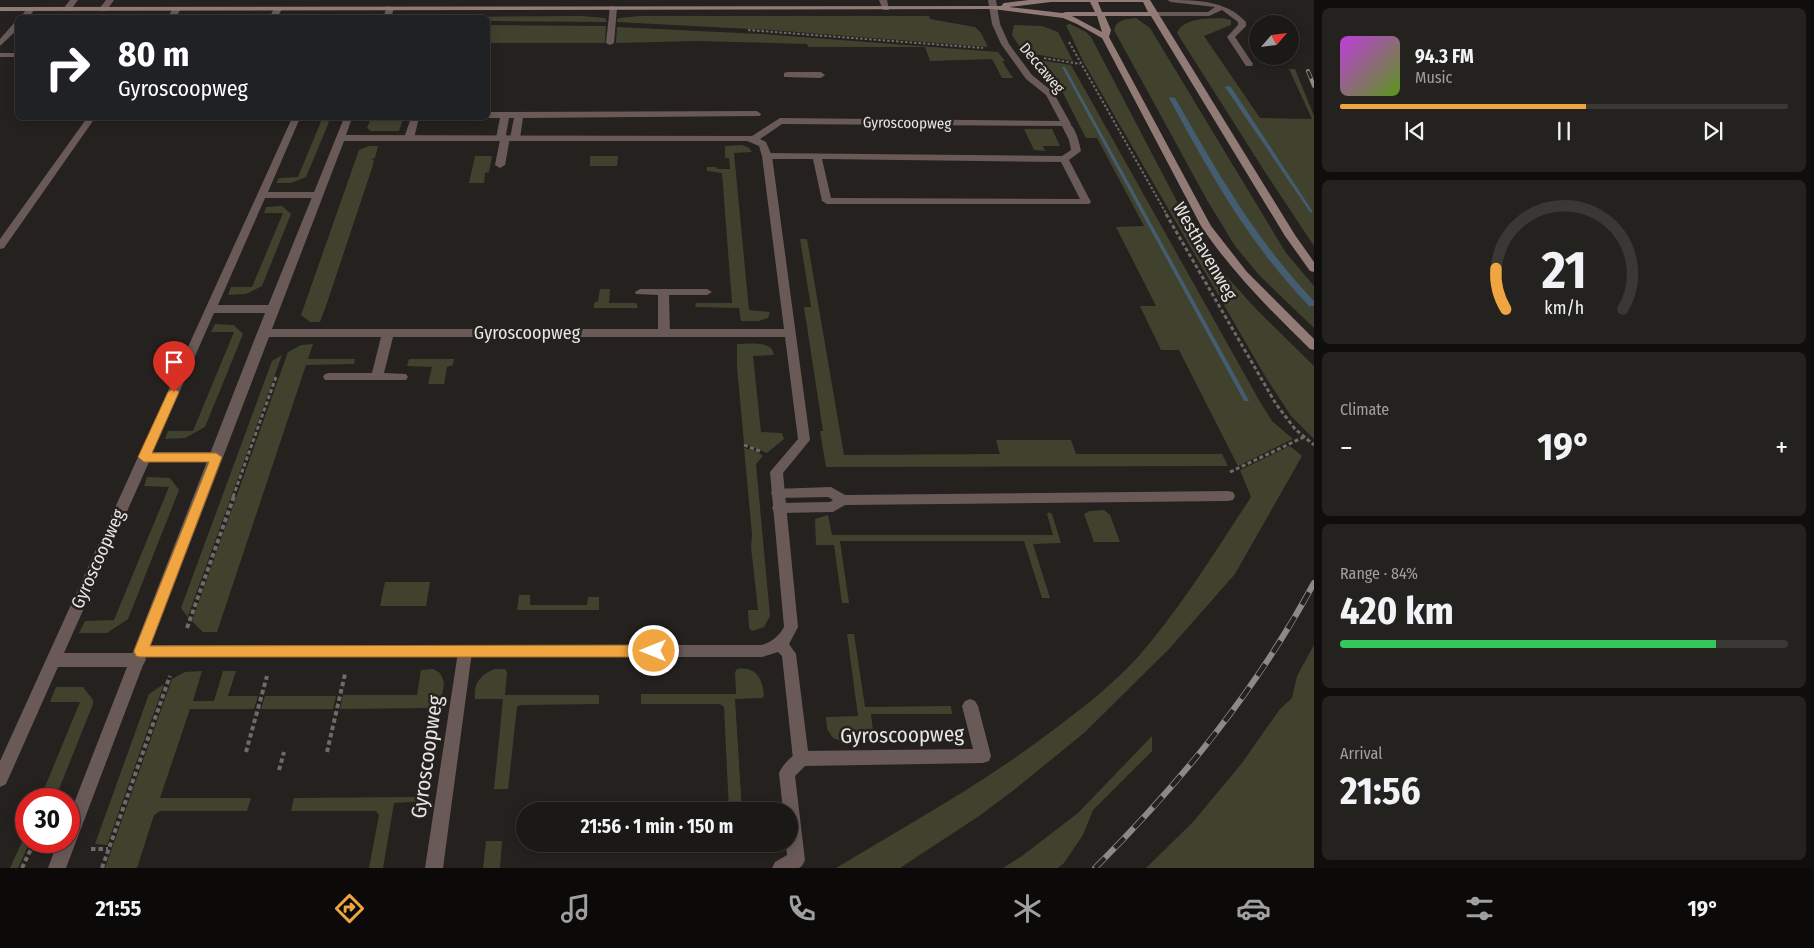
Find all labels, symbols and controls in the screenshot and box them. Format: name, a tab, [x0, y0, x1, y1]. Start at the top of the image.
north arrow	[1249, 15, 1299, 65]
map controls	[1249, 15, 1299, 65]
text: 80 m	[118, 33, 190, 75]
icon: right	[35, 35, 100, 100]
street label: Deccaweg	[1016, 39, 1068, 97]
text: 94.3 FM	[1415, 45, 1474, 68]
text: Music	[1415, 68, 1452, 87]
text: Gyroscoopweg	[118, 75, 248, 102]
street label: Gyroscoopweg	[863, 113, 951, 133]
icon: previous	[1401, 117, 1429, 145]
icon: pause	[1550, 117, 1578, 145]
icon: next	[1699, 117, 1727, 145]
street label: Westhavenweg	[1168, 198, 1242, 304]
text: 21	[1540, 239, 1587, 302]
text: km/h	[1544, 297, 1584, 319]
street label: Gyroscoopweg	[474, 322, 581, 344]
pin	[153, 341, 195, 392]
icon: arrive	[160, 348, 188, 376]
text: Climate	[1340, 400, 1389, 419]
text: 19°	[1537, 424, 1591, 470]
text: −	[1340, 431, 1353, 464]
text: +	[1775, 431, 1788, 464]
street label: Gyroscoopweg	[66, 505, 130, 612]
text: Range · 84%	[1340, 564, 1418, 583]
text: 420 km	[1340, 588, 1454, 634]
position arrow	[627, 624, 679, 676]
street label: Gyroscoopweg	[405, 694, 449, 820]
street label: Gyroscoopweg	[840, 721, 964, 749]
text: Arrival	[1340, 744, 1382, 763]
text: 21:56	[1340, 768, 1421, 814]
speed limit sign: 30	[15, 788, 80, 853]
text: 21:56 · 1 min · 150 m	[581, 815, 733, 838]
icon: directions	[332, 891, 367, 926]
icon: music	[558, 891, 593, 926]
icon: phone	[784, 891, 819, 926]
icon: climate	[1010, 891, 1045, 926]
icon: car	[1236, 891, 1271, 926]
icon: filters	[1462, 891, 1497, 926]
text: 21:55	[95, 895, 141, 922]
text: 19°	[1688, 895, 1718, 922]

